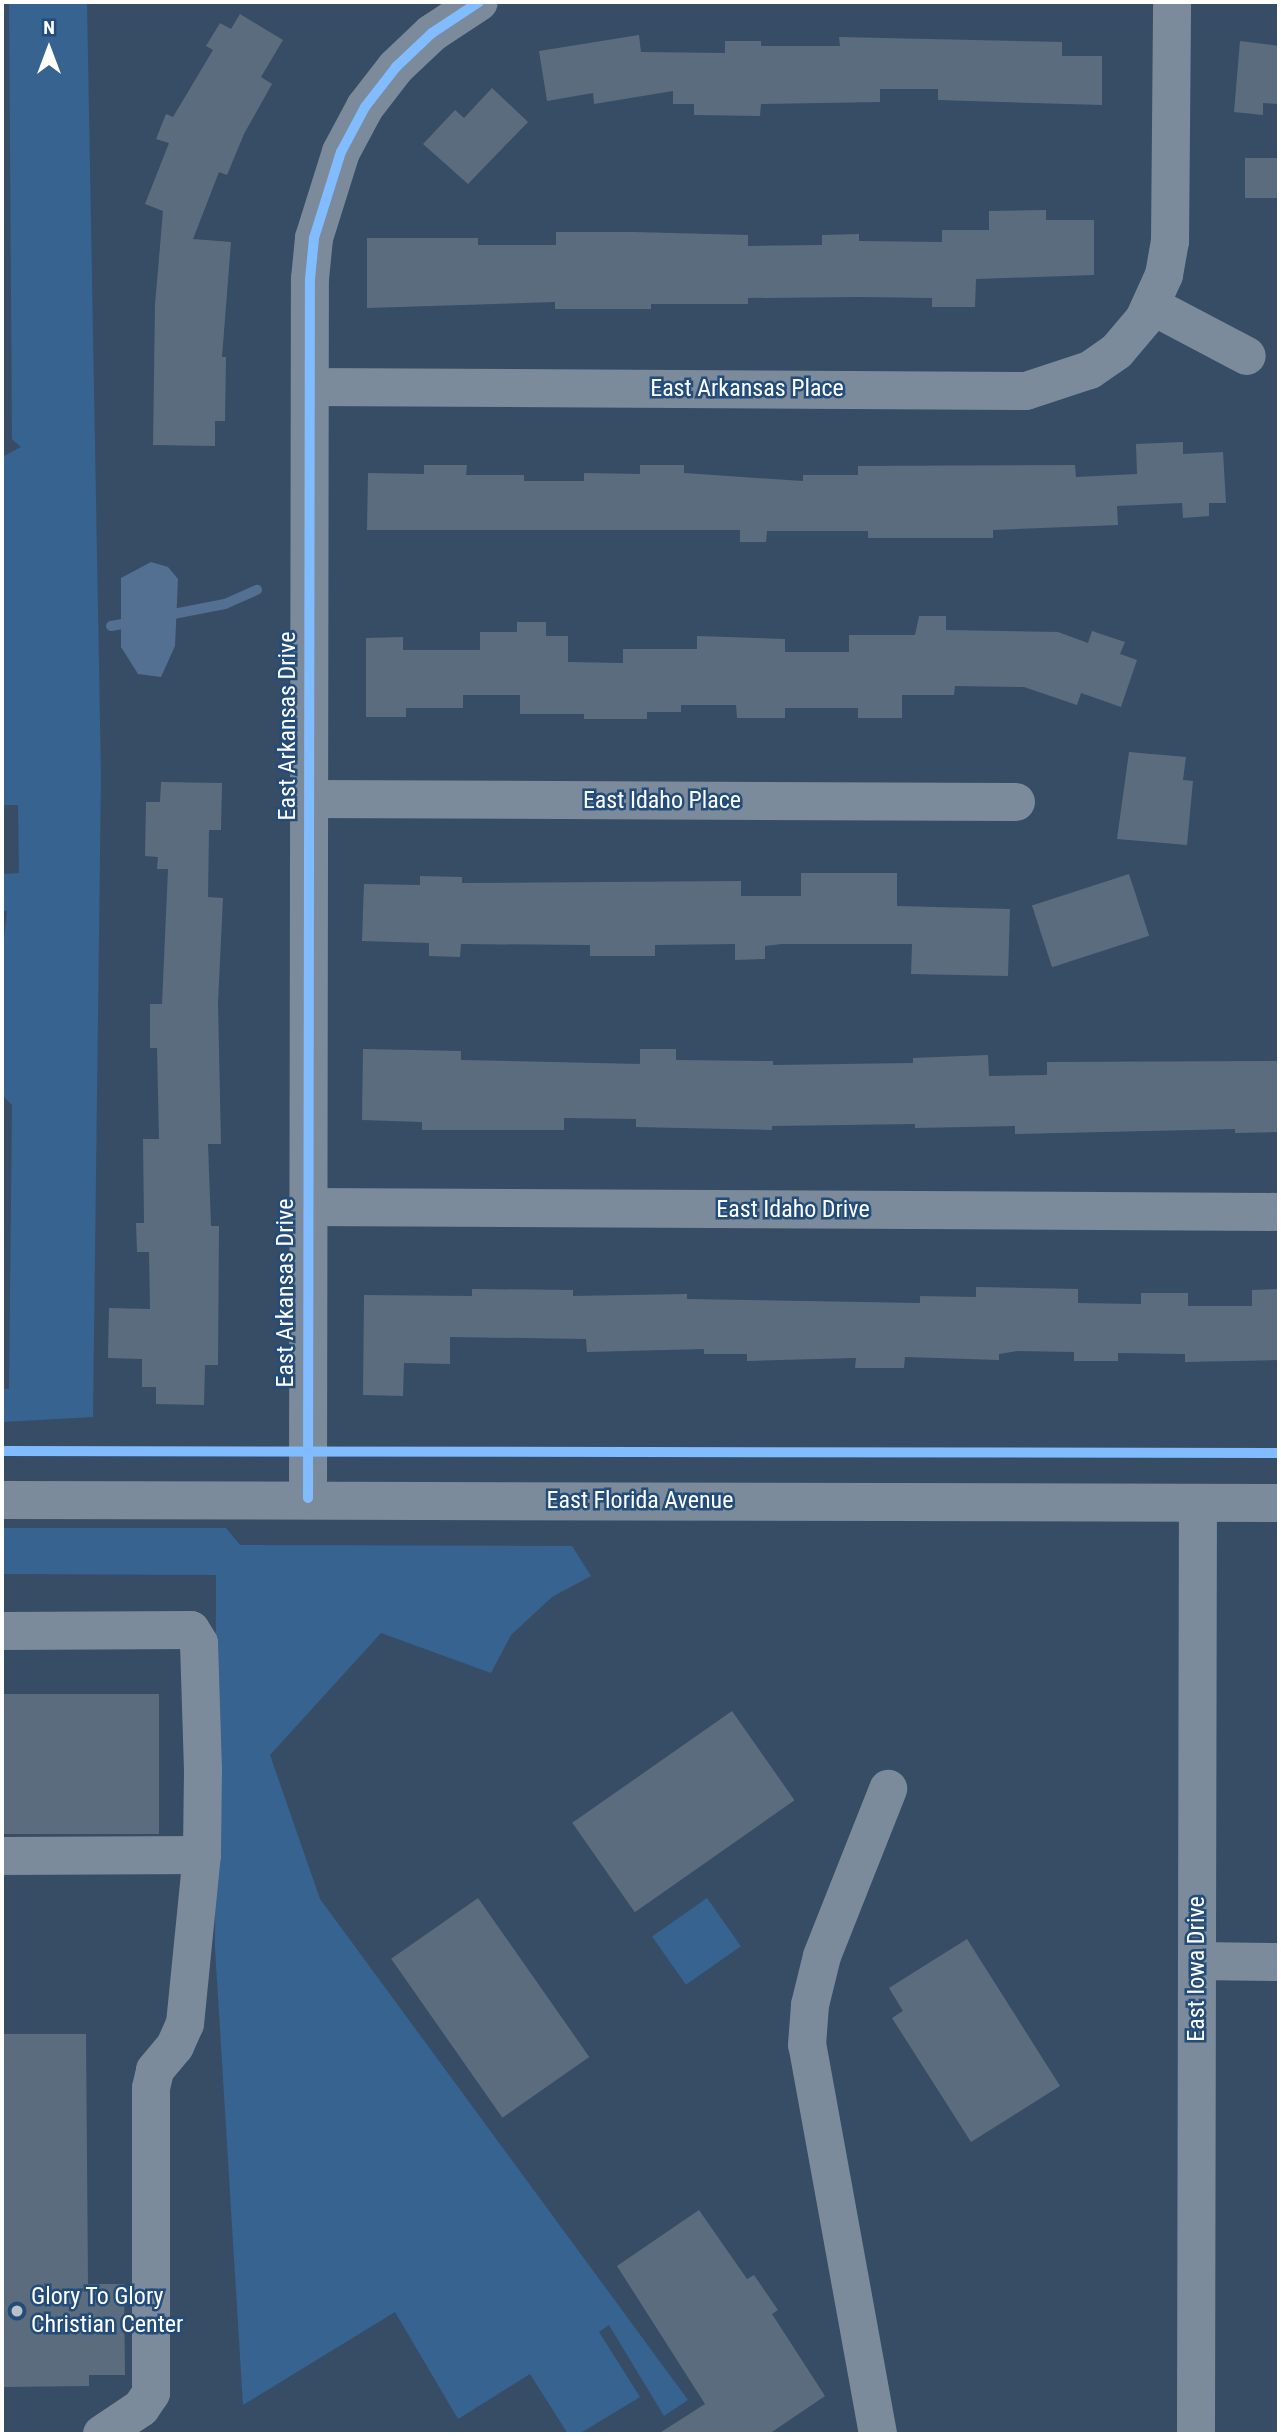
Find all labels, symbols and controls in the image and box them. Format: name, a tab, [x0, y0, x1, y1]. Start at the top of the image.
north arrow	[14, 14, 84, 84]
text: N	[43, 16, 55, 39]
street label: East Arkansas Place	[650, 375, 844, 403]
street label: East Arkansas Drive	[274, 632, 302, 820]
street label: East Idaho Place	[583, 787, 741, 815]
street label: East Idaho Drive	[716, 1196, 870, 1224]
street label: East Arkansas Drive	[272, 1199, 300, 1387]
street label: East Florida Avenue	[547, 1487, 733, 1515]
street label: East Iowa Drive	[1183, 1896, 1211, 2042]
place label: Glory To Glory Christian Center	[31, 2283, 183, 2339]
marker: Glory To Glory Christian Center	[9, 2303, 25, 2319]

